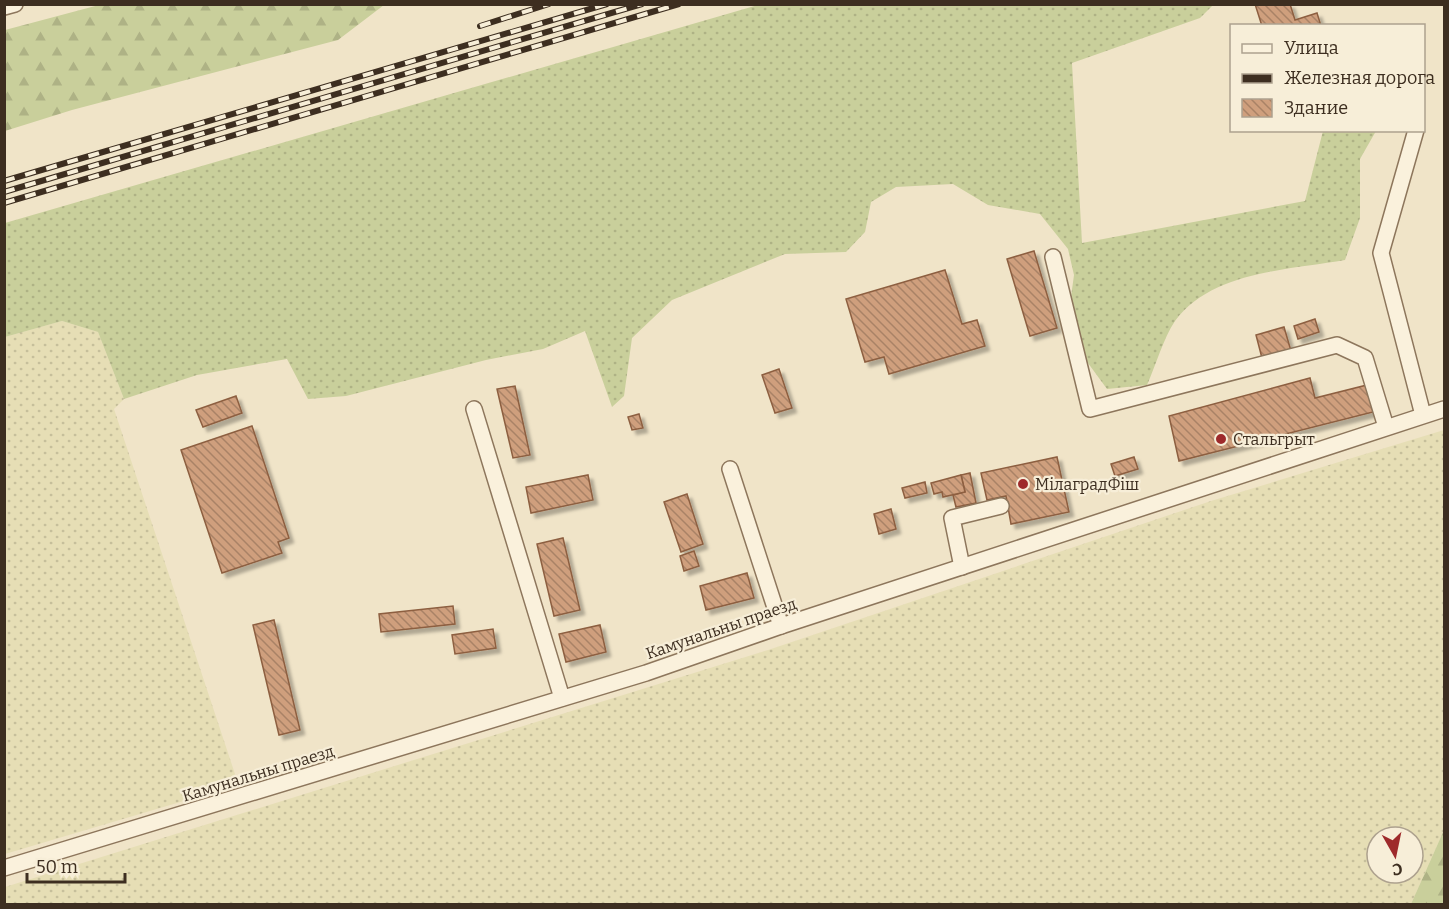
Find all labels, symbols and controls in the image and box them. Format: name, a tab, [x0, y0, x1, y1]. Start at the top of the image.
legend	[1230, 24, 1425, 132]
text: Улица	[1284, 37, 1339, 59]
text: Железная дорога	[1284, 67, 1435, 89]
text: Здание	[1284, 97, 1348, 119]
place label: Стальгрыт	[1233, 430, 1315, 449]
marker: Стальгрыт	[1214, 432, 1228, 446]
place label: МілаградФіш	[1035, 475, 1139, 494]
marker: МілаградФіш	[1016, 477, 1030, 491]
street label: Камунальны праезд	[643, 594, 799, 663]
street label: Камунальны праезд	[180, 741, 337, 806]
north arrow	[1365, 825, 1425, 885]
scale bar	[27, 846, 124, 884]
text: 50 m	[36, 856, 78, 878]
text: С	[1391, 859, 1404, 879]

